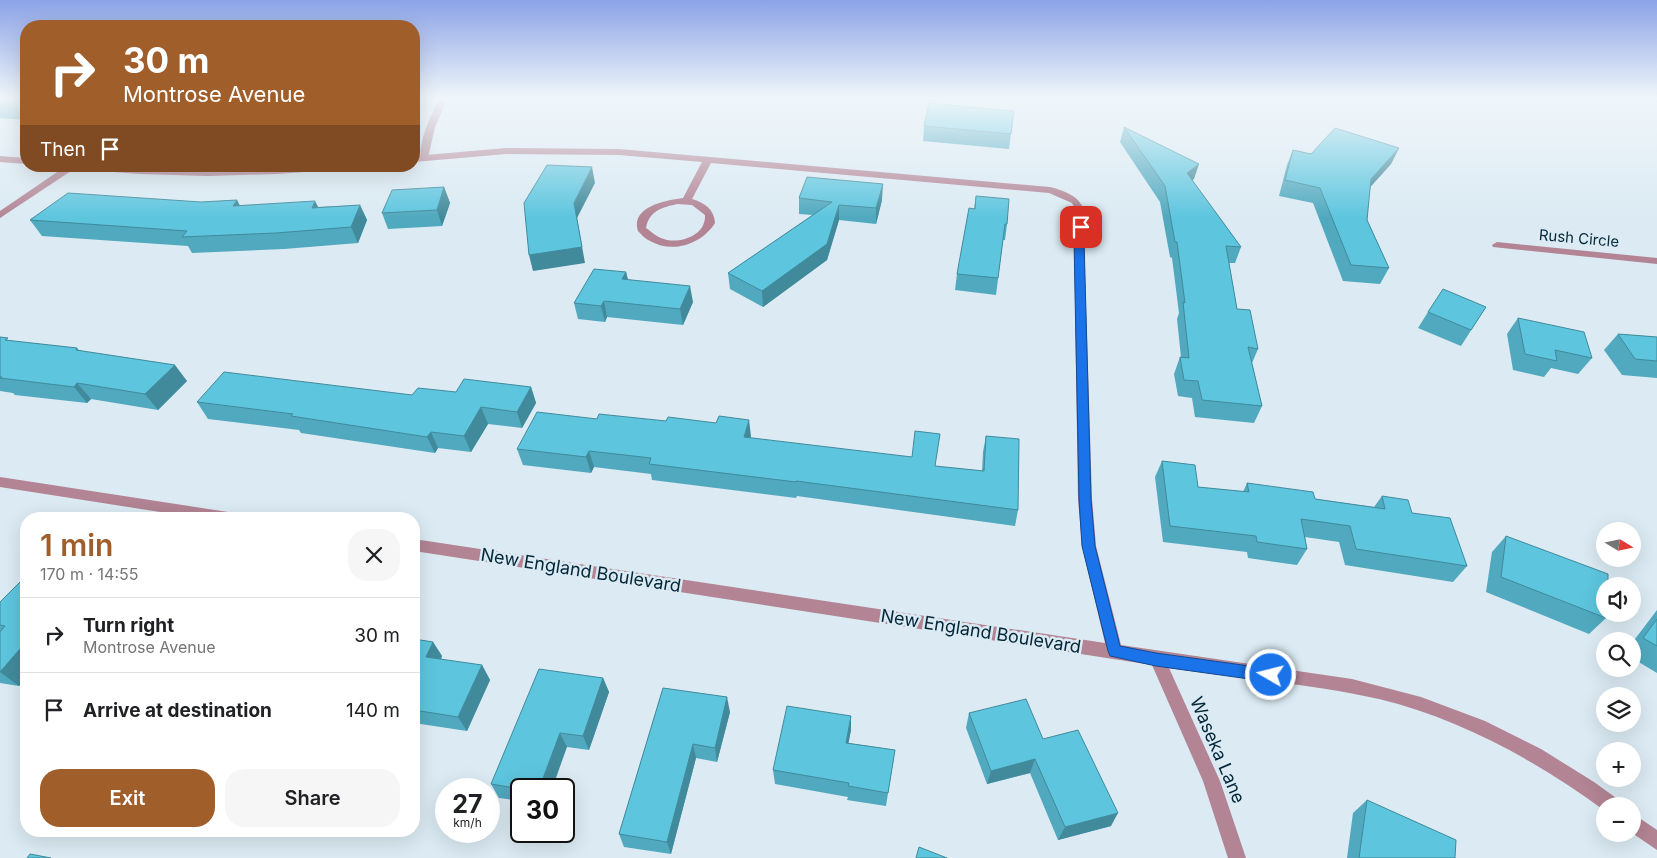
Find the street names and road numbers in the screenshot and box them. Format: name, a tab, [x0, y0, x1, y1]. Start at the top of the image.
street label: Rush Circle	[1538, 225, 1620, 251]
street label: New England Boulevard	[479, 544, 683, 596]
street label: New England Boulevard	[879, 605, 1083, 657]
street label: Waseka Lane	[1186, 694, 1250, 806]

